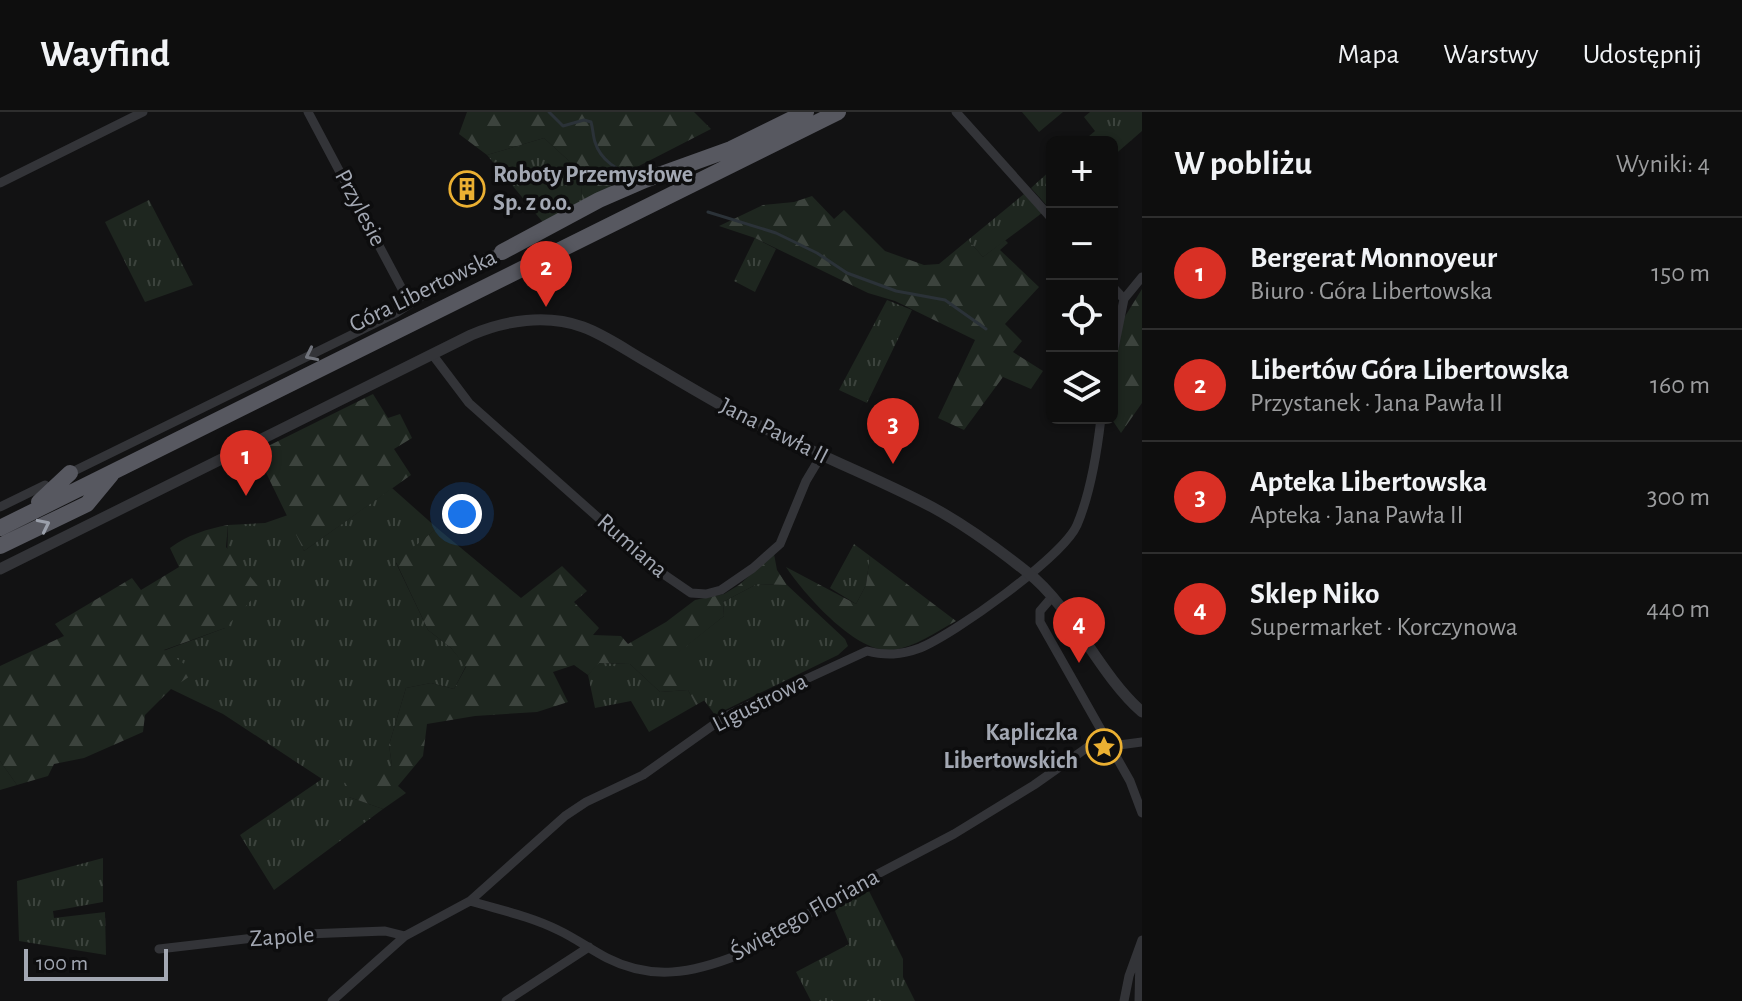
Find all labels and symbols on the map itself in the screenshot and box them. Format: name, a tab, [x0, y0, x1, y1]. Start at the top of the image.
place label: Roboty Przemysłowe Sp. z o.o.	[493, 163, 693, 215]
street label: Przylesie	[330, 166, 390, 250]
building icon: Roboty Przemysłowe Sp. z o.o.	[448, 170, 486, 208]
pin: 2	[520, 241, 572, 307]
street label: Góra Libertowska	[346, 245, 500, 337]
one-way arrow	[304, 345, 319, 360]
street label: Jana Pawła II	[716, 393, 832, 469]
pin: 3	[867, 398, 919, 464]
pin: 1	[220, 430, 272, 496]
your location	[442, 494, 482, 534]
street label: Rumiana	[592, 509, 672, 583]
one-way arrow	[35, 519, 50, 535]
pin: 4	[1053, 597, 1105, 663]
street label: Ligustrowa	[709, 669, 811, 737]
place label: Kapliczka Libertowskich	[943, 721, 1078, 773]
place icon: Kapliczka Libertowskich	[1085, 728, 1123, 766]
street label: Świętego Floriana	[726, 863, 883, 966]
street label: Zapole	[249, 923, 315, 951]
scale bar	[24, 945, 168, 981]

